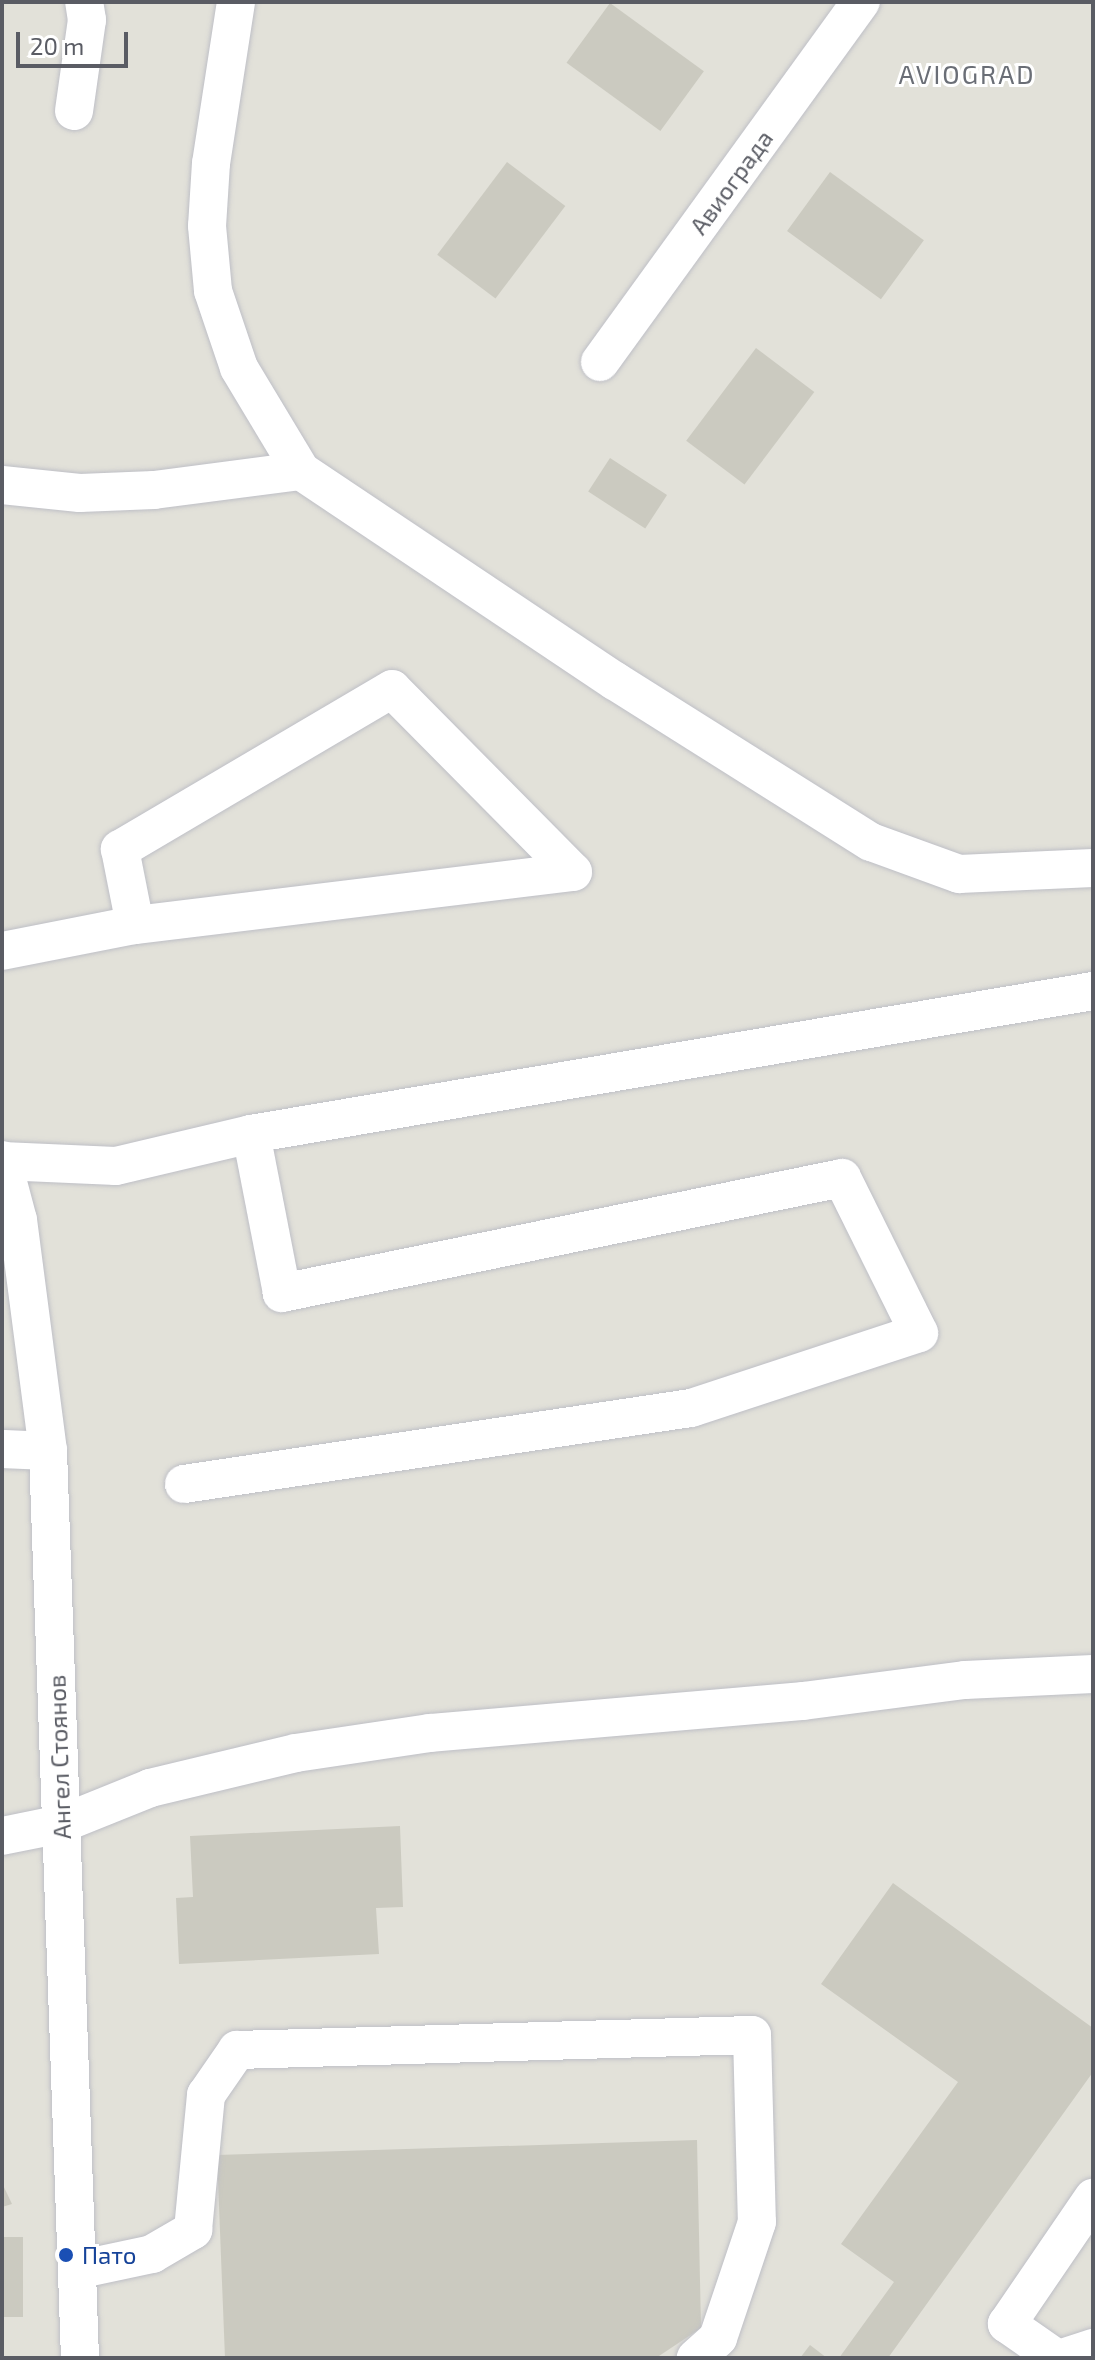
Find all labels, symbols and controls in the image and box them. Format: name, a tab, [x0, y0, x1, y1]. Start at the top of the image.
scale bar	[20, 16, 132, 66]
text: 20 m	[30, 31, 84, 60]
district label: AVIOGRAD	[898, 58, 1036, 90]
street label: Авиограда	[684, 124, 778, 240]
street label: Ангел Стоянов	[42, 1674, 76, 1840]
place label: Пато	[82, 2241, 137, 2269]
marker: Пато	[57, 2246, 75, 2264]

